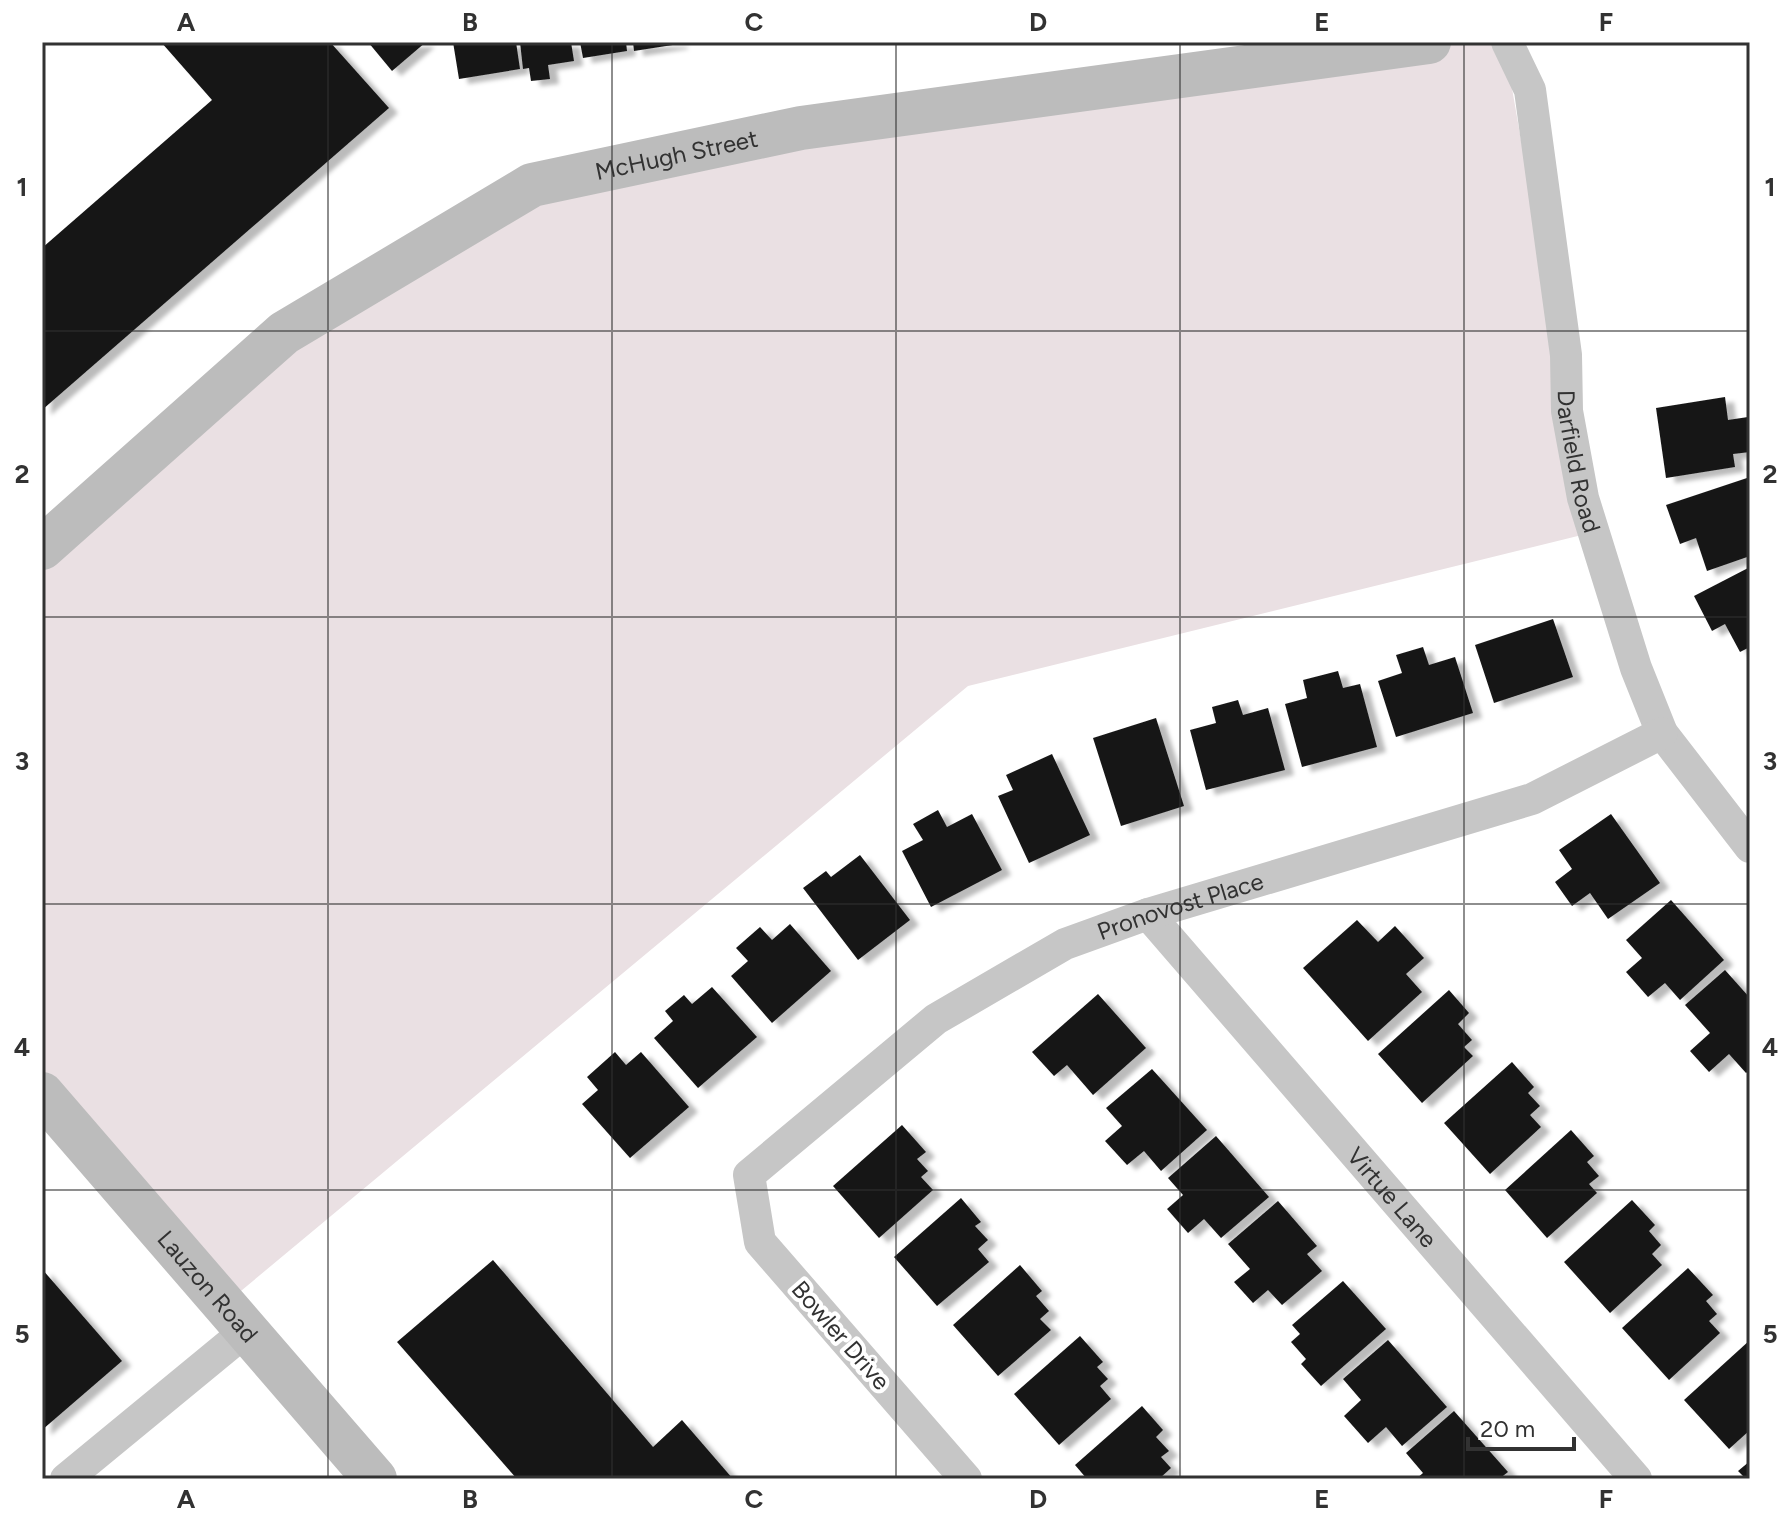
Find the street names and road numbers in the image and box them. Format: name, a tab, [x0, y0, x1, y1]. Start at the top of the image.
street label: McHugh Street	[592, 123, 760, 186]
street label: Darfield Road	[1552, 390, 1607, 536]
street label: Pronovost Place	[1093, 866, 1267, 946]
street label: Virtue Lane	[1341, 1141, 1444, 1253]
street label: Lauzon Road	[152, 1224, 264, 1348]
street label: Bowler Drive	[786, 1275, 896, 1395]

